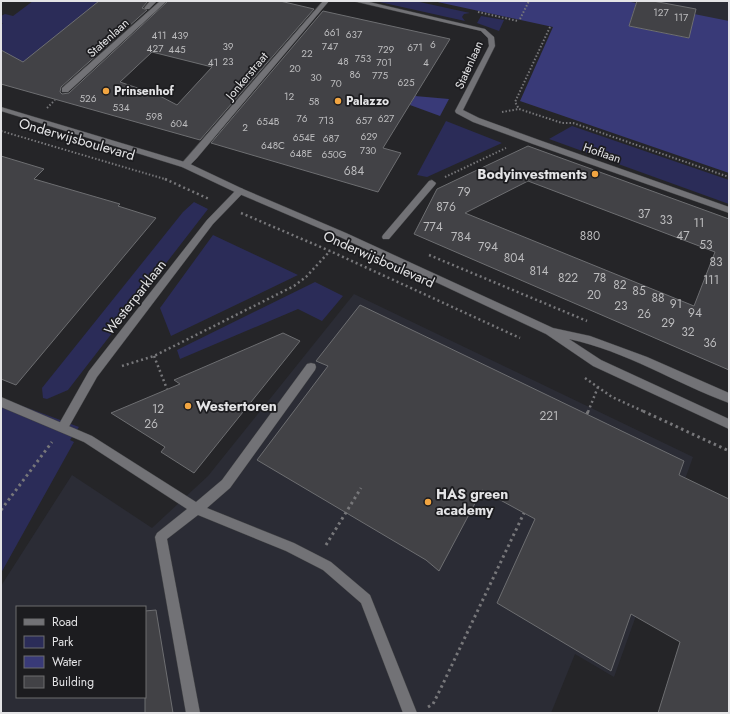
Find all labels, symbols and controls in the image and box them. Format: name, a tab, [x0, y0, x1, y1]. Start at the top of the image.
house number: 127	[653, 5, 669, 20]
house number: 117	[674, 10, 689, 25]
street label: Statenlaan	[83, 14, 133, 62]
house number: 661	[324, 25, 340, 40]
house number: 637	[346, 27, 363, 42]
house number: 411	[152, 28, 166, 43]
house number: 439	[171, 28, 189, 43]
house number: 6	[430, 37, 436, 52]
street label: Statenlaan	[450, 38, 488, 92]
house number: 39	[222, 39, 234, 54]
house number: 747	[322, 39, 339, 54]
house number: 671	[407, 40, 423, 55]
house number: 427	[147, 41, 164, 56]
house number: 445	[168, 42, 186, 57]
house number: 729	[378, 42, 395, 57]
house number: 22	[301, 46, 313, 61]
street label: Jonkerstraat	[220, 48, 272, 105]
house number: 753	[355, 51, 372, 66]
house number: 23	[222, 54, 234, 69]
house number: 48	[337, 54, 349, 69]
house number: 41	[208, 55, 218, 70]
house number: 701	[376, 55, 392, 70]
house number: 4	[423, 55, 429, 70]
house number: 20	[289, 61, 301, 76]
house number: 86	[349, 67, 361, 82]
house number: 775	[372, 68, 388, 83]
house number: 30	[310, 70, 322, 85]
house number: 625	[397, 75, 415, 90]
house number: 70	[330, 76, 342, 91]
place label: Prinsenhof	[114, 82, 175, 100]
marker: Prinsenhof	[101, 86, 111, 96]
house number: 12	[284, 89, 294, 104]
house number: 526	[79, 91, 97, 106]
place label: Palazzo	[346, 92, 389, 110]
house number: 58	[308, 94, 320, 109]
marker: Palazzo	[333, 96, 343, 106]
house number: 534	[113, 100, 130, 115]
house number: 598	[146, 109, 162, 124]
house number: 76	[296, 111, 308, 126]
house number: 627	[378, 111, 395, 126]
street label: Onderwijsboulevard	[17, 113, 137, 165]
house number: 713	[318, 113, 334, 128]
house number: 657	[356, 113, 373, 128]
house number: 654B	[257, 114, 280, 129]
house number: 604	[170, 116, 188, 131]
house number: 2	[242, 120, 248, 135]
house number: 629	[360, 129, 378, 144]
house number: 654E	[293, 130, 315, 145]
house number: 687	[323, 131, 340, 146]
house number: 648C	[261, 138, 285, 153]
street label: Hoflaan	[581, 138, 623, 168]
house number: 730	[360, 143, 376, 158]
house number: 648E	[290, 146, 312, 161]
house number: 650G	[321, 147, 347, 162]
house number: 684	[344, 162, 364, 180]
place label: Bodyinvestments	[477, 164, 588, 184]
marker: Bodyinvestments	[590, 169, 600, 179]
house number: 79	[457, 183, 471, 201]
house number: 876	[436, 198, 456, 216]
house number: 37	[638, 205, 651, 223]
house number: 33	[659, 211, 673, 229]
house number: 11	[694, 214, 704, 232]
house number: 774	[423, 218, 443, 236]
street label: Onderwijsboulevard	[320, 225, 438, 293]
house number: 880	[580, 227, 600, 245]
house number: 47	[676, 227, 690, 245]
house number: 784	[451, 228, 471, 246]
house number: 53	[699, 236, 713, 254]
house number: 794	[478, 238, 498, 256]
house number: 804	[504, 249, 524, 267]
house number: 83	[709, 253, 723, 271]
street label: Westerparklaan	[99, 255, 171, 339]
house number: 814	[530, 262, 548, 280]
house number: 822	[558, 269, 578, 287]
house number: 78	[594, 269, 606, 287]
house number: 111	[703, 271, 719, 289]
house number: 82	[613, 276, 627, 294]
house number: 85	[632, 282, 646, 300]
house number: 20	[587, 286, 601, 304]
house number: 88	[651, 289, 665, 307]
house number: 91	[670, 295, 682, 313]
house number: 23	[614, 297, 628, 315]
house number: 94	[688, 304, 702, 322]
house number: 26	[637, 305, 651, 323]
house number: 29	[661, 314, 675, 332]
house number: 32	[681, 323, 695, 341]
house number: 36	[703, 334, 717, 352]
place label: Westertoren	[196, 396, 277, 416]
house number: 12	[152, 400, 164, 418]
marker: Westertoren	[183, 401, 193, 411]
house number: 221	[539, 407, 559, 425]
house number: 26	[144, 415, 158, 433]
place label: HAS green academy	[436, 484, 508, 520]
marker: HAS green academy	[423, 497, 433, 507]
legend	[16, 606, 146, 698]
text: Road	[52, 613, 78, 631]
text: Park	[52, 633, 74, 651]
text: Water	[52, 653, 83, 671]
text: Building	[52, 673, 94, 691]

